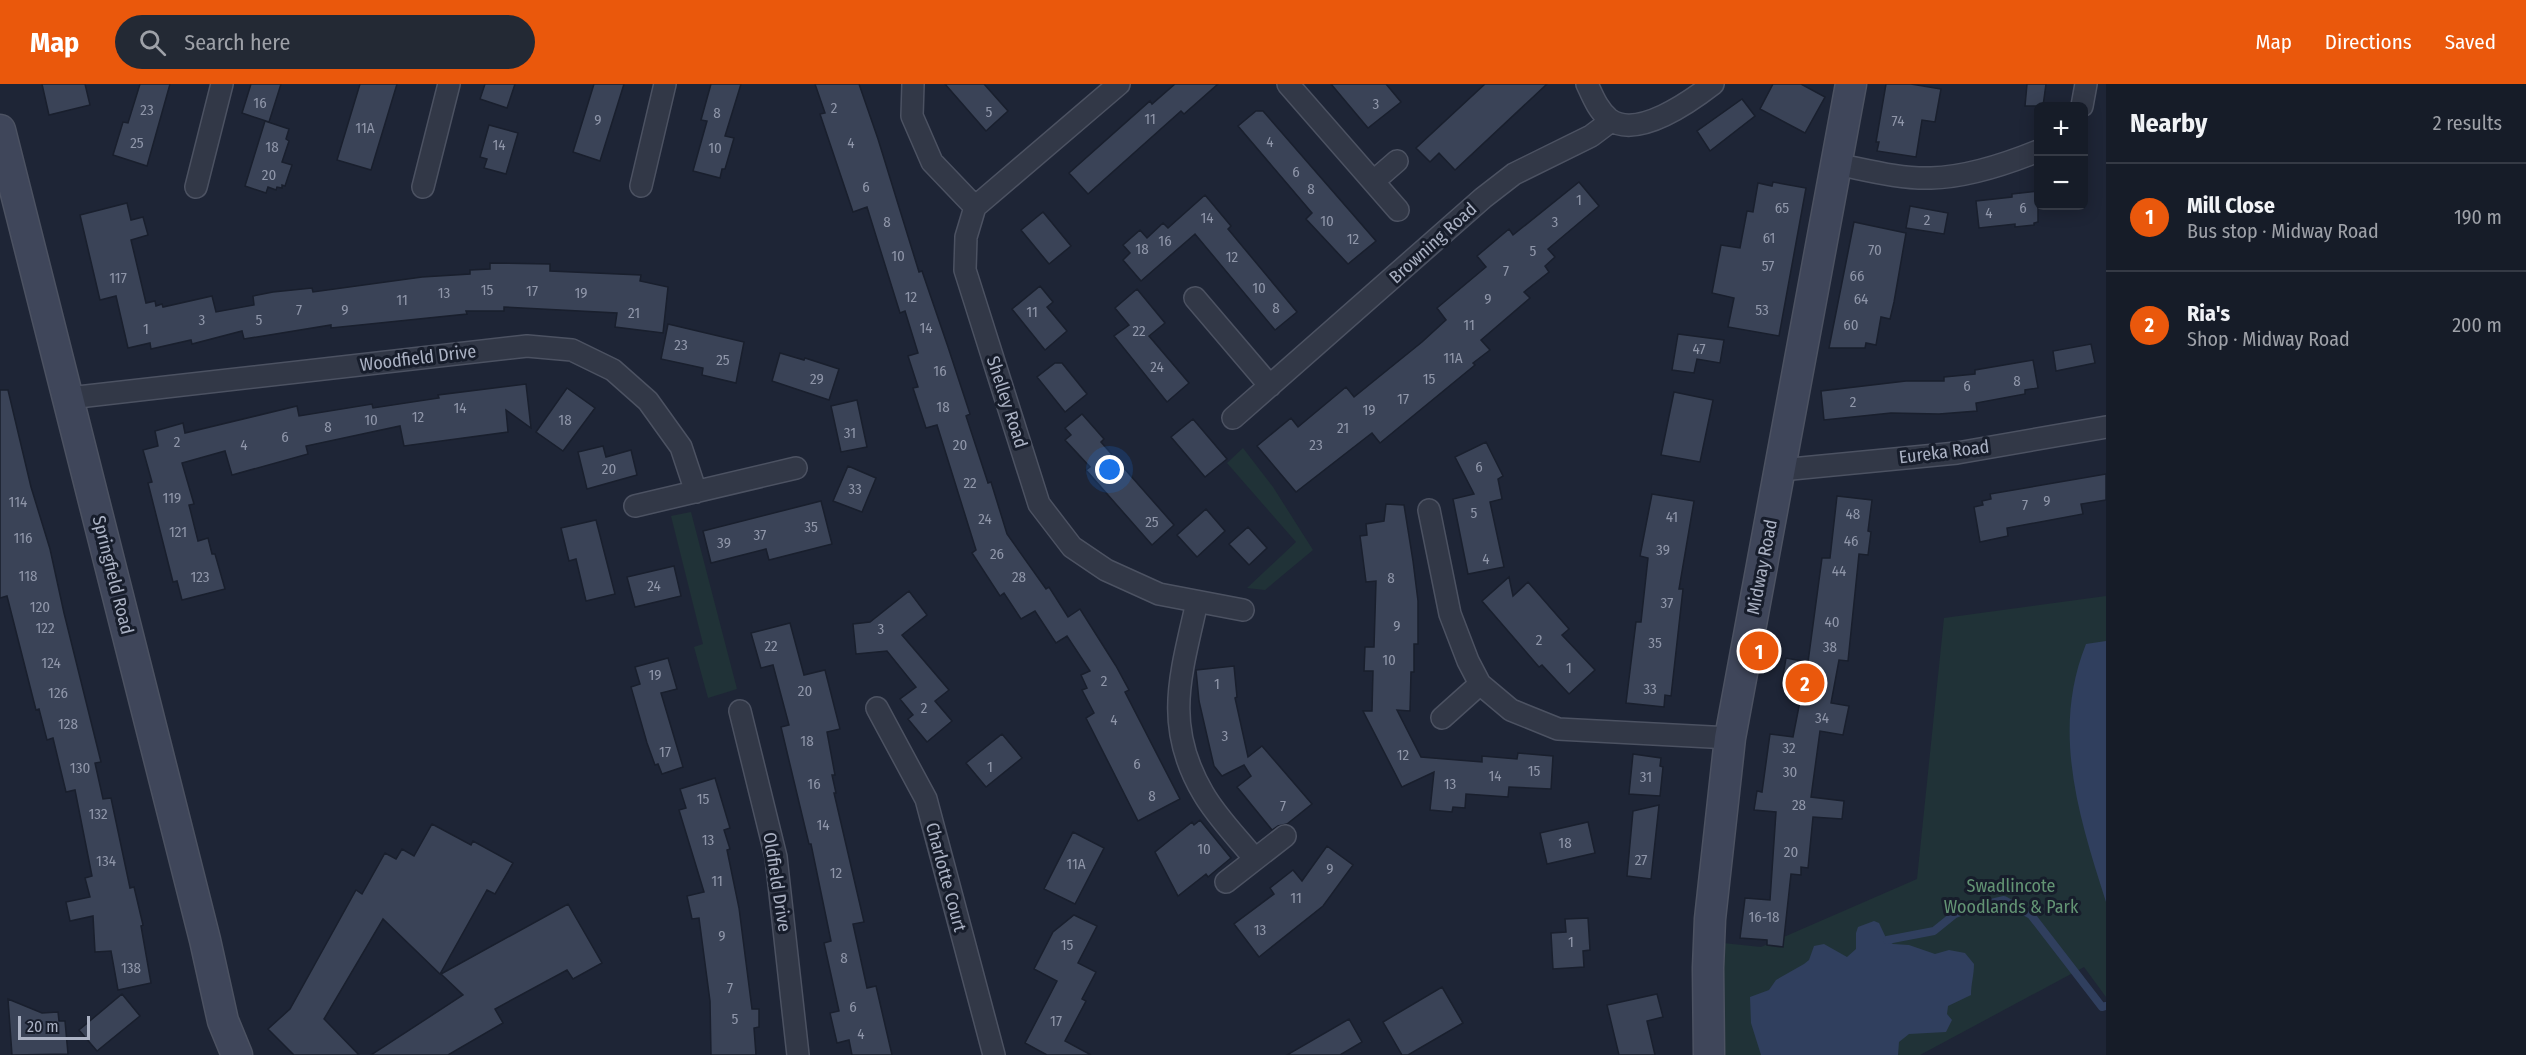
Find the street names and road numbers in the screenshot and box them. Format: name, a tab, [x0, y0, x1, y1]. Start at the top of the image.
street label: Browning Road	[1385, 198, 1481, 288]
street label: Woodfield Drive	[359, 340, 477, 376]
street label: Shelley Road	[982, 353, 1032, 451]
street label: Eureka Road	[1898, 436, 1990, 468]
street label: Springfield Road	[88, 513, 138, 637]
street label: Midway Road	[1742, 517, 1782, 617]
street label: Charlotte Court	[921, 820, 971, 934]
street label: Oldfield Drive	[758, 831, 796, 933]

